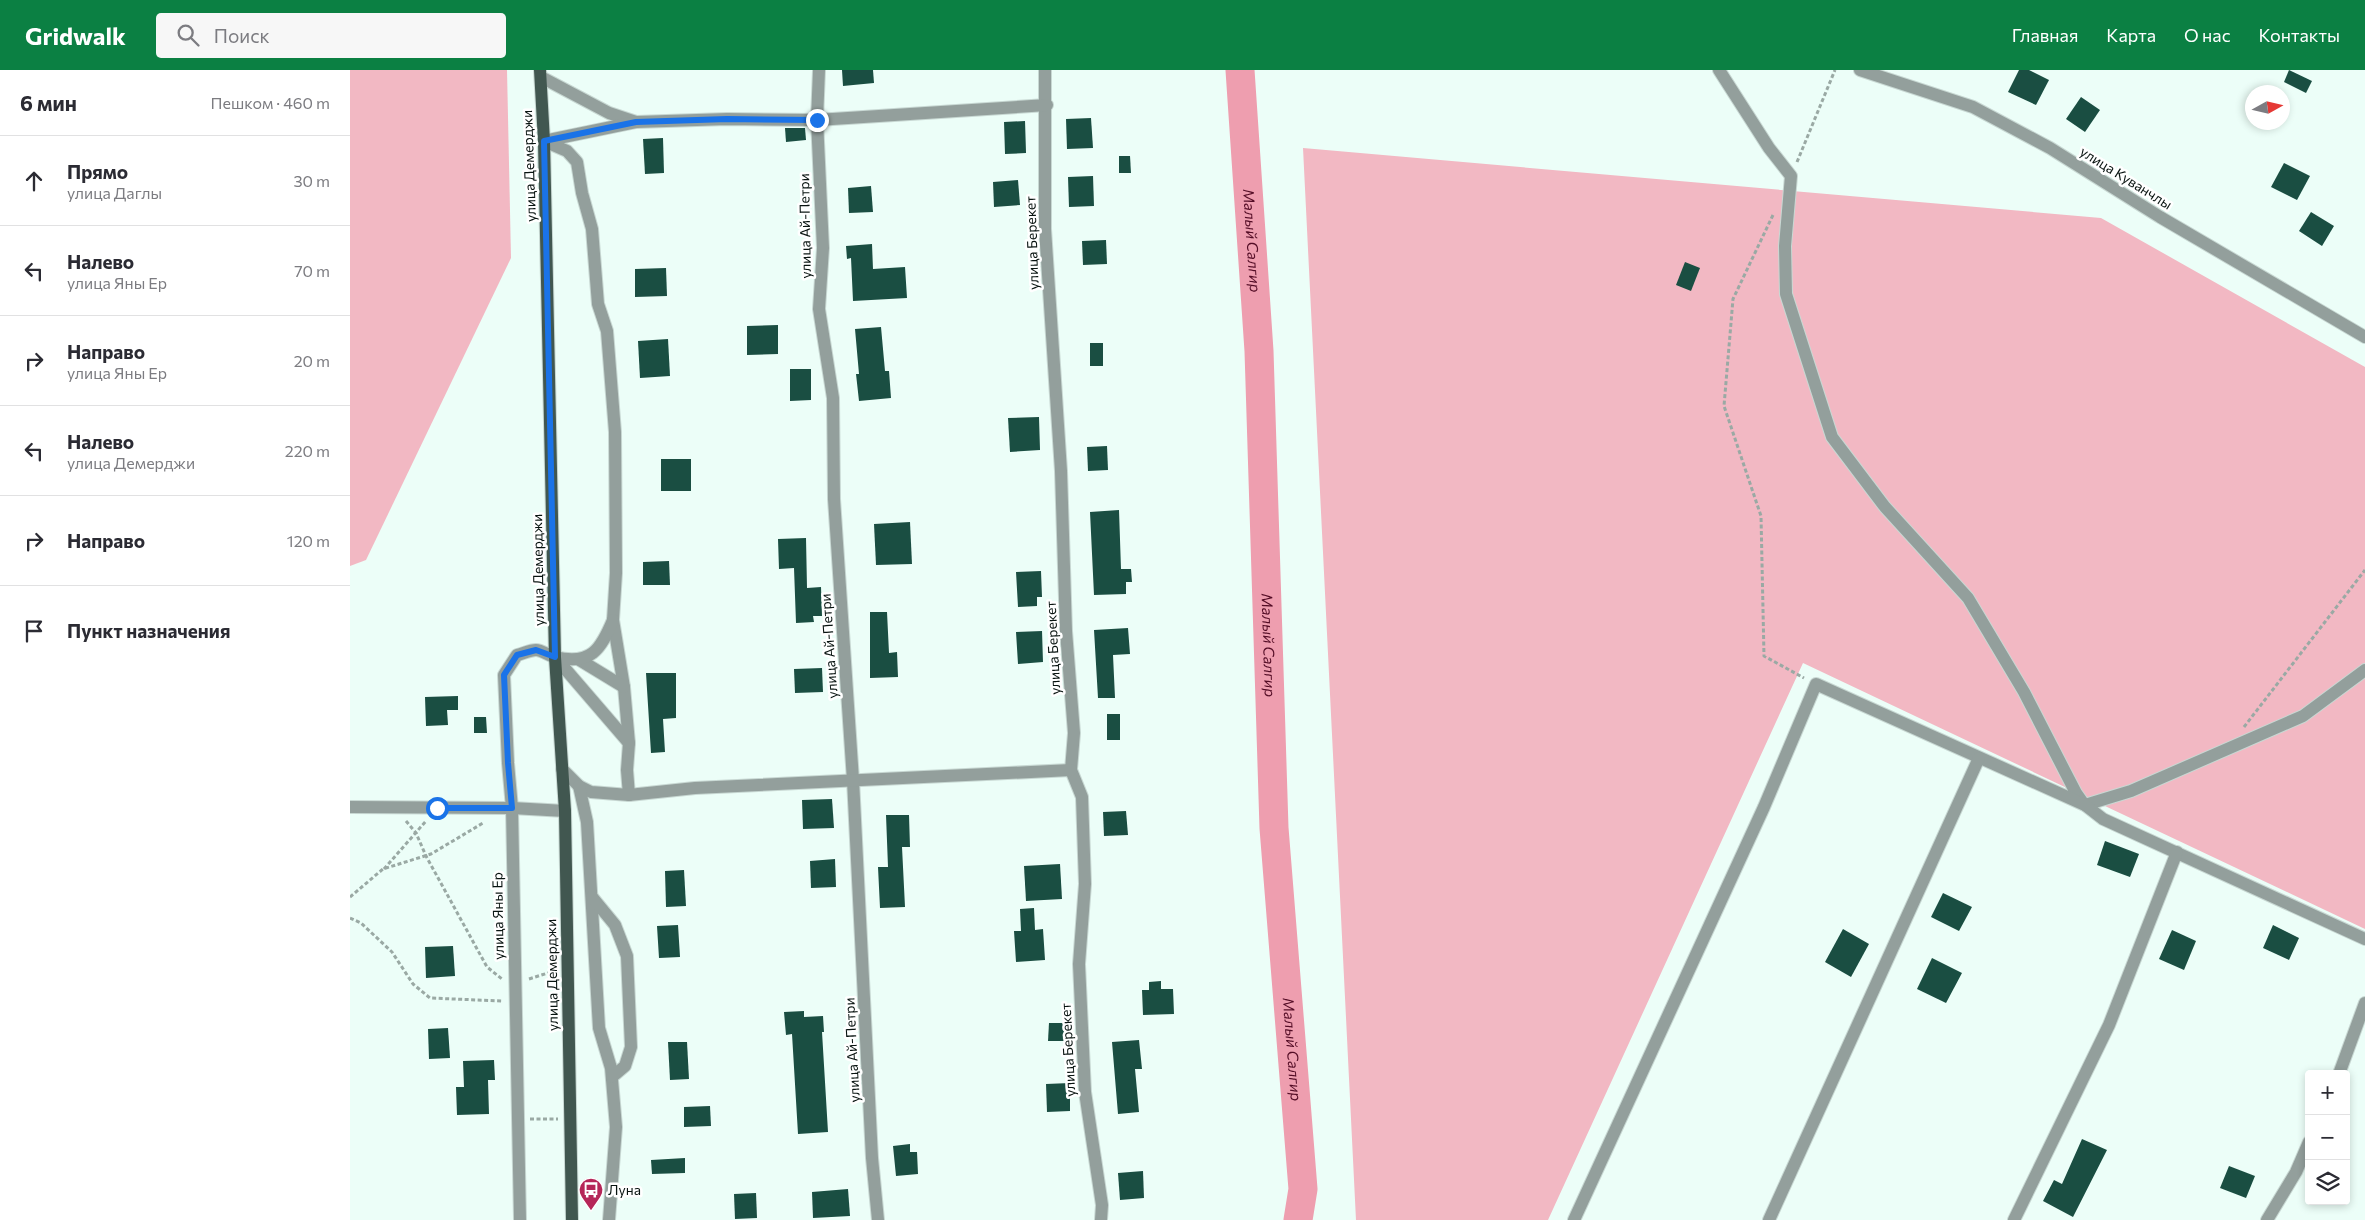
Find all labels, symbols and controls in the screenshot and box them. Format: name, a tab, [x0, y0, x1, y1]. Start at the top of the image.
search box	[156, 13, 506, 58]
text: Gridwalk	[25, 21, 126, 50]
icon: search	[174, 21, 202, 49]
text: Поиск	[214, 24, 270, 47]
text: Главная	[2012, 24, 2078, 46]
text: Карта	[2106, 24, 2156, 46]
text: О нас	[2184, 24, 2231, 46]
text: Контакты	[2259, 24, 2340, 46]
north arrow	[2245, 85, 2290, 130]
text: 6 мин	[20, 90, 77, 115]
text: Пешком · 460 m	[211, 93, 330, 112]
route end	[806, 109, 829, 132]
street label: улица Демерджи	[518, 110, 539, 222]
street label: улица Куванчлы	[2077, 142, 2175, 213]
text: Прямо	[67, 160, 128, 183]
icon: ahead	[20, 167, 48, 195]
text: 30 m	[293, 171, 330, 190]
street label: улица Ай-Петри	[795, 173, 814, 279]
text: улица Даглы	[67, 183, 162, 202]
water label: Малый Салгир	[1240, 188, 1265, 293]
street label: улица Берекет	[1021, 195, 1042, 290]
text: Налево	[67, 250, 134, 273]
icon: left	[20, 257, 48, 285]
text: 70 m	[294, 261, 330, 280]
text: улица Яны Ер	[67, 273, 167, 292]
text: Направо	[67, 340, 145, 363]
icon: right	[20, 347, 48, 375]
text: 20 m	[294, 351, 330, 370]
text: улица Яны Ер	[67, 363, 167, 382]
text: Налево	[67, 430, 134, 453]
icon: left	[20, 437, 48, 465]
text: 220 m	[285, 441, 330, 460]
text: улица Демерджи	[67, 453, 195, 472]
street label: улица Демерджи	[528, 514, 547, 626]
icon: right	[20, 527, 48, 555]
text: Направо	[67, 529, 145, 552]
text: 120 m	[287, 531, 330, 550]
street label: улица Ай-Петри	[816, 593, 841, 699]
water label: Малый Салгир	[1259, 593, 1280, 698]
street label: улица Берекет	[1042, 600, 1063, 695]
icon: arrive	[20, 617, 48, 645]
text: Пункт назначения	[67, 619, 230, 642]
route start	[426, 797, 449, 820]
street label: улица Яны Ер	[488, 872, 507, 960]
street label: улица Демерджи	[542, 919, 561, 1031]
street label: улица Ай-Петри	[840, 997, 863, 1103]
water label: Малый Салгир	[1280, 997, 1306, 1102]
street label: улица Берекет	[1057, 1002, 1078, 1097]
map controls	[2305, 1070, 2350, 1205]
button: +	[2305, 1070, 2350, 1115]
button: −	[2305, 1115, 2350, 1160]
button: layers	[2305, 1160, 2350, 1205]
bus stop icon: Луна	[578, 1177, 604, 1211]
place label: Луна	[608, 1181, 641, 1198]

